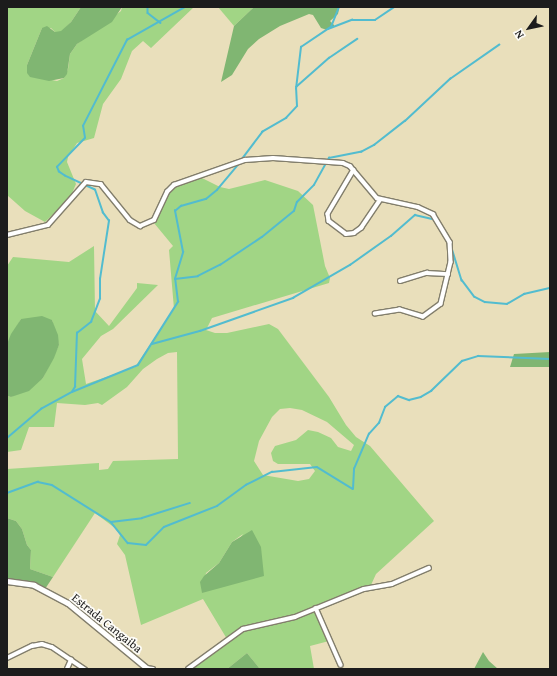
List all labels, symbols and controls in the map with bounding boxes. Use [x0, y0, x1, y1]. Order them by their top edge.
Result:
north arrow [509, 8, 549, 48]
text: N [510, 27, 528, 42]
street label: Estrada Cangaiba [69, 590, 145, 656]

